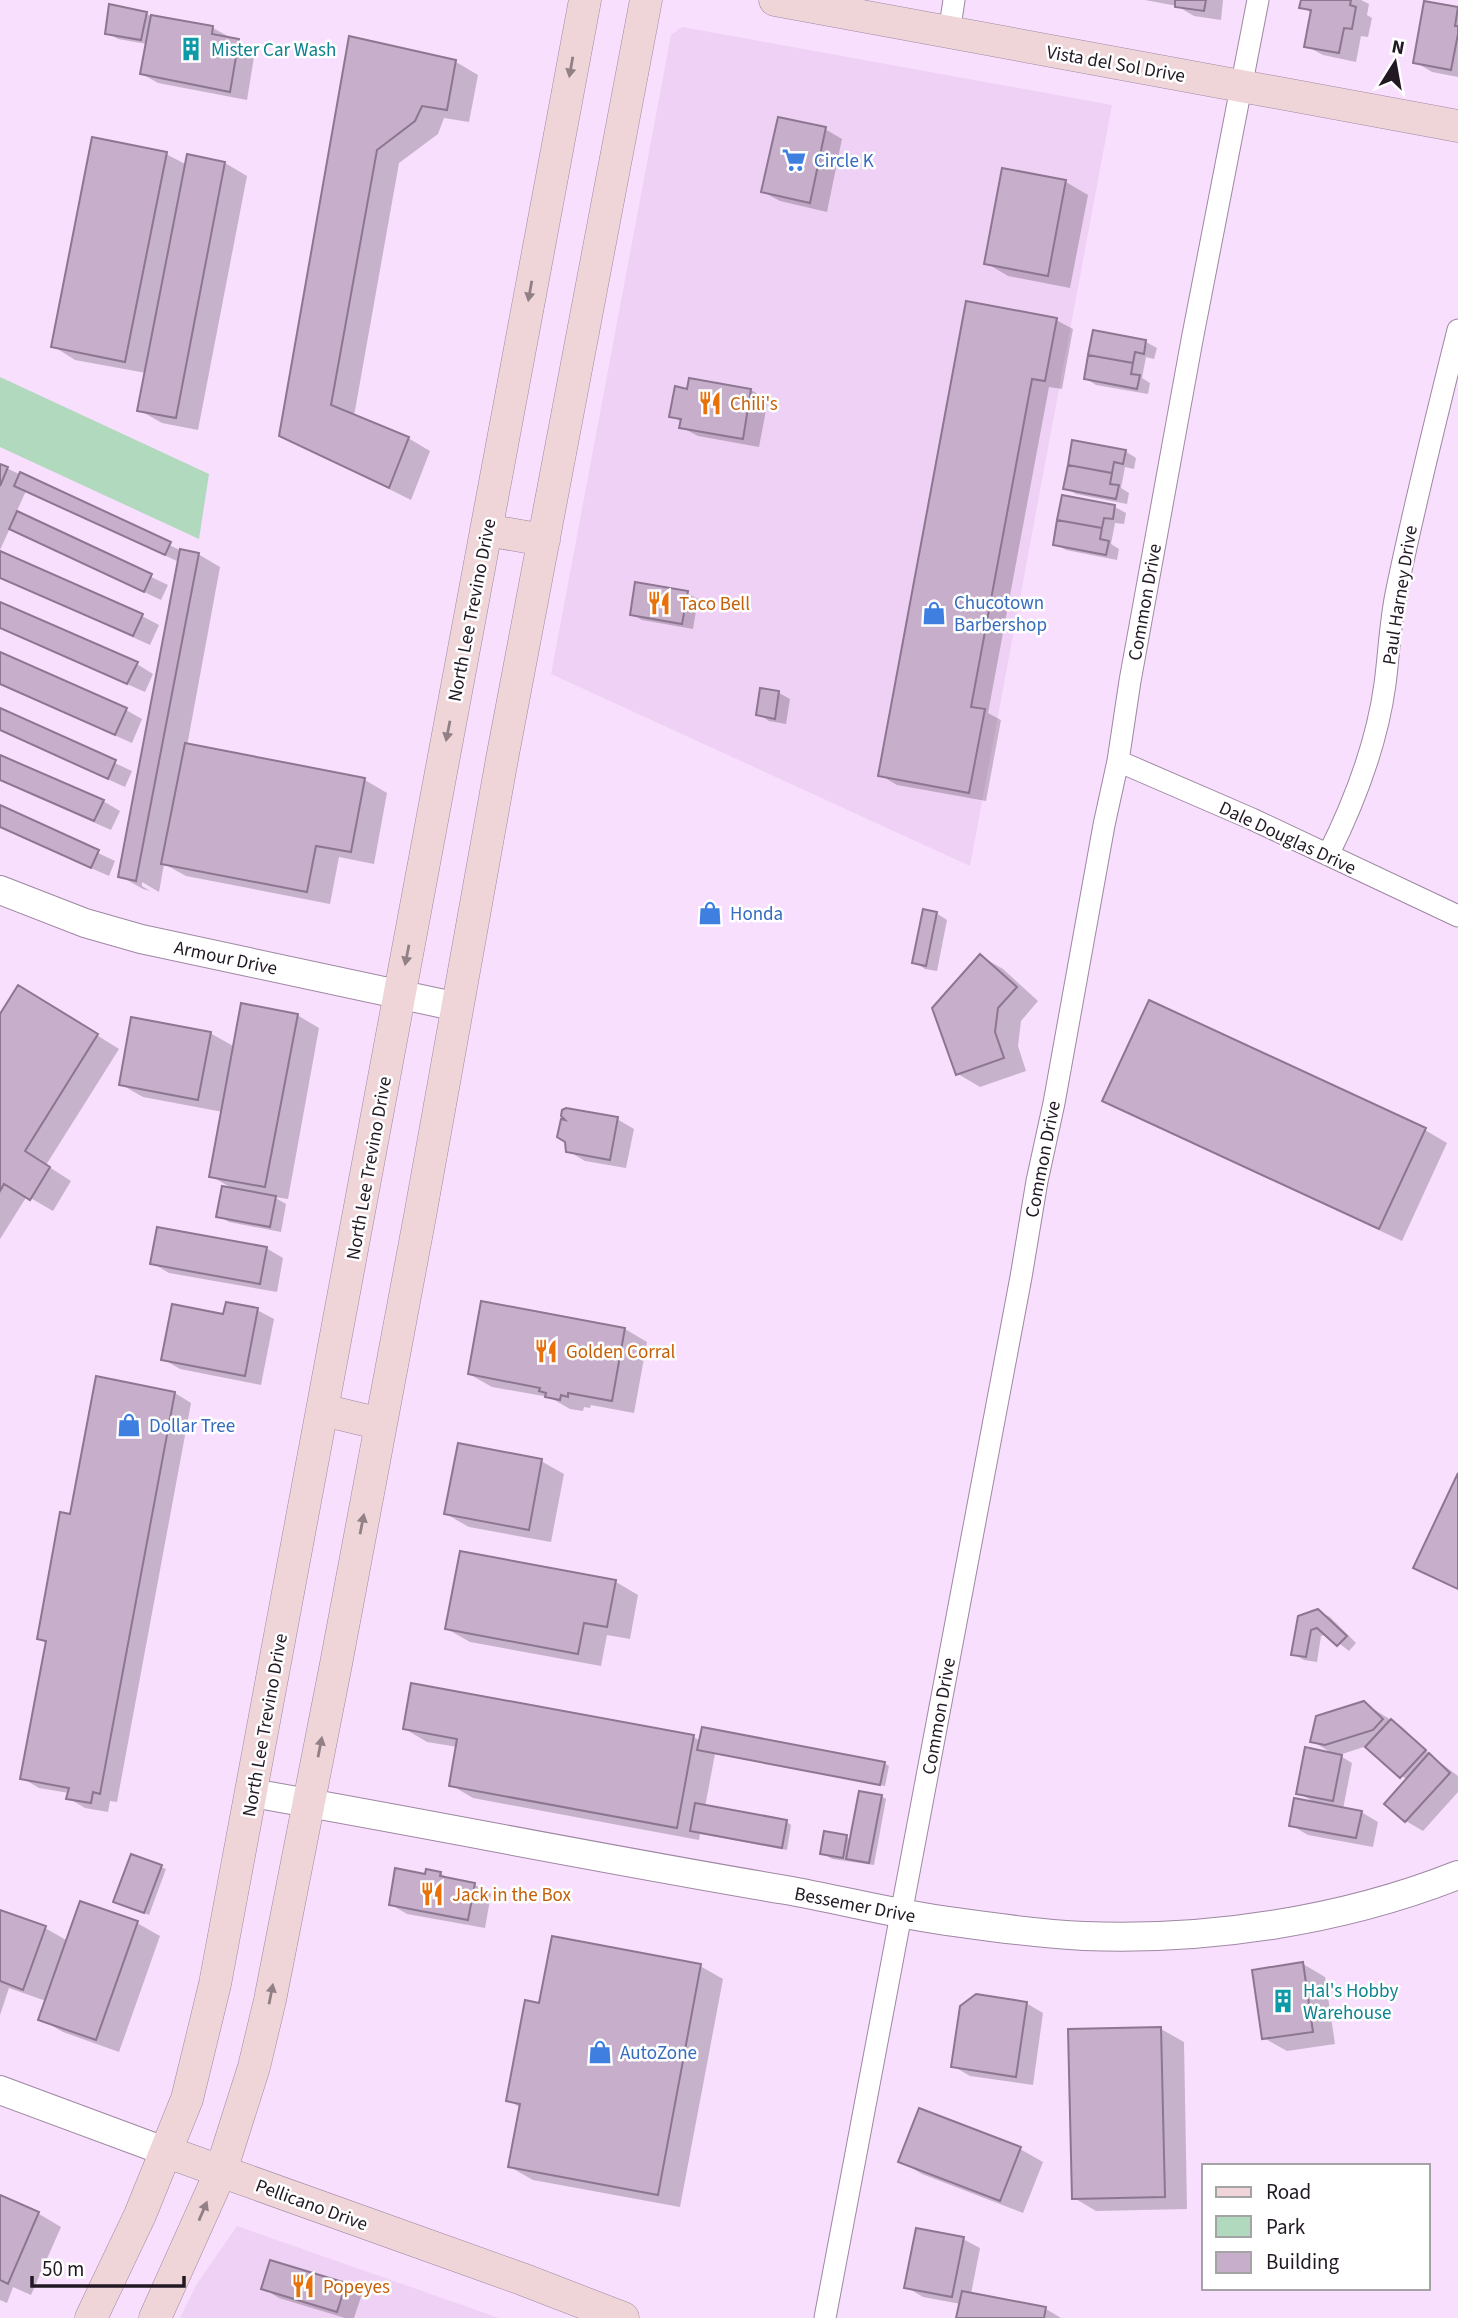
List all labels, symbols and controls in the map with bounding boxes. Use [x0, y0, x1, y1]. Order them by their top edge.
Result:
north arrow [1360, 28, 1430, 98]
text: N [1389, 33, 1407, 62]
building icon: Mister Car Wash [177, 35, 205, 63]
place label: Mister Car Wash [211, 37, 336, 64]
street label: Vista del Sol Drive [1044, 39, 1187, 90]
one-way arrow [565, 56, 576, 78]
supermarket icon: Circle K [780, 146, 808, 174]
place label: Circle K [814, 148, 874, 175]
one-way arrow [524, 280, 535, 302]
restaurant icon: Chili's [696, 389, 724, 417]
place label: Chili's [730, 391, 778, 418]
street label: North Lee Trevino Drive [441, 516, 503, 704]
street label: Paul Harney Drive [1376, 524, 1425, 667]
street label: Common Drive [1122, 542, 1169, 663]
restaurant icon: Taco Bell [645, 589, 673, 617]
place label: Chucotown Barbershop [954, 590, 1047, 639]
place label: Taco Bell [679, 591, 750, 618]
shop icon: Chucotown Barbershop [920, 599, 948, 627]
one-way arrow [443, 720, 454, 742]
street label: Dale Douglas Drive [1214, 795, 1360, 882]
shop icon: Honda [696, 899, 724, 927]
place label: Honda [730, 901, 783, 928]
street label: Armour Drive [172, 934, 280, 983]
one-way arrow [401, 944, 412, 966]
street label: North Lee Trevino Drive [340, 1074, 399, 1262]
street label: Common Drive [1019, 1099, 1068, 1220]
restaurant icon: Golden Corral [532, 1337, 560, 1365]
place label: Golden Corral [566, 1339, 675, 1366]
shop icon: Dollar Tree [115, 1411, 143, 1439]
place label: Dollar Tree [149, 1413, 235, 1440]
one-way arrow [357, 1513, 368, 1535]
street label: North Lee Trevino Drive [236, 1631, 295, 1819]
street label: Common Drive [916, 1656, 963, 1777]
one-way arrow [314, 1736, 325, 1758]
restaurant icon: Jack in the Box [418, 1880, 446, 1908]
street label: Bessemer Drive [792, 1881, 918, 1930]
place label: Jack in the Box [452, 1882, 572, 1909]
place label: Hal's Hobby Warehouse [1303, 1978, 1399, 2027]
one-way arrow [266, 1983, 277, 2005]
building icon: Hal's Hobby Warehouse [1269, 1987, 1297, 2015]
shop icon: AutoZone [586, 2038, 614, 2066]
place label: AutoZone [620, 2040, 697, 2067]
legend [1202, 2164, 1430, 2290]
street label: Pellicano Drive [252, 2173, 371, 2238]
text: Road [1266, 2177, 1311, 2207]
one-way arrow [197, 2201, 209, 2221]
text: Park [1266, 2212, 1306, 2242]
scale bar [32, 2244, 184, 2288]
text: Building [1266, 2247, 1340, 2277]
text: 50 m [42, 2254, 84, 2284]
restaurant icon: Popeyes [289, 2272, 317, 2300]
place label: Popeyes [323, 2274, 390, 2301]

